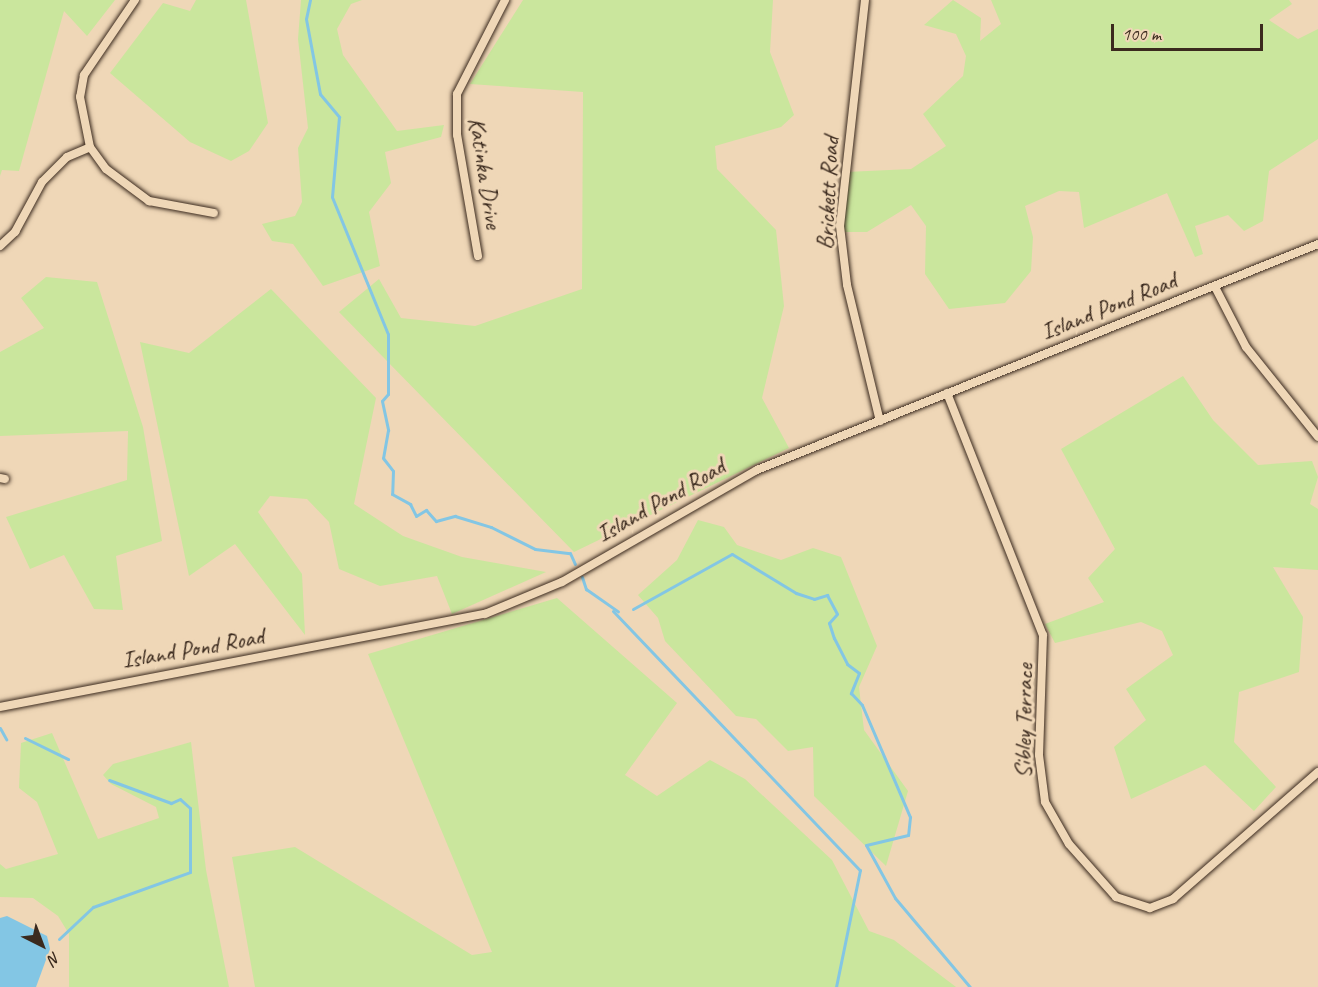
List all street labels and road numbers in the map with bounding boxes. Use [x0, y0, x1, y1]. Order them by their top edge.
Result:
street label: Katinka Drive [462, 115, 508, 231]
street label: Brickett Road [811, 136, 845, 250]
street label: Island Pond Road [1037, 267, 1181, 347]
street label: Island Pond Road [592, 453, 730, 549]
street label: Island Pond Road [120, 622, 266, 676]
street label: Sibley Terrace [1009, 664, 1039, 778]

